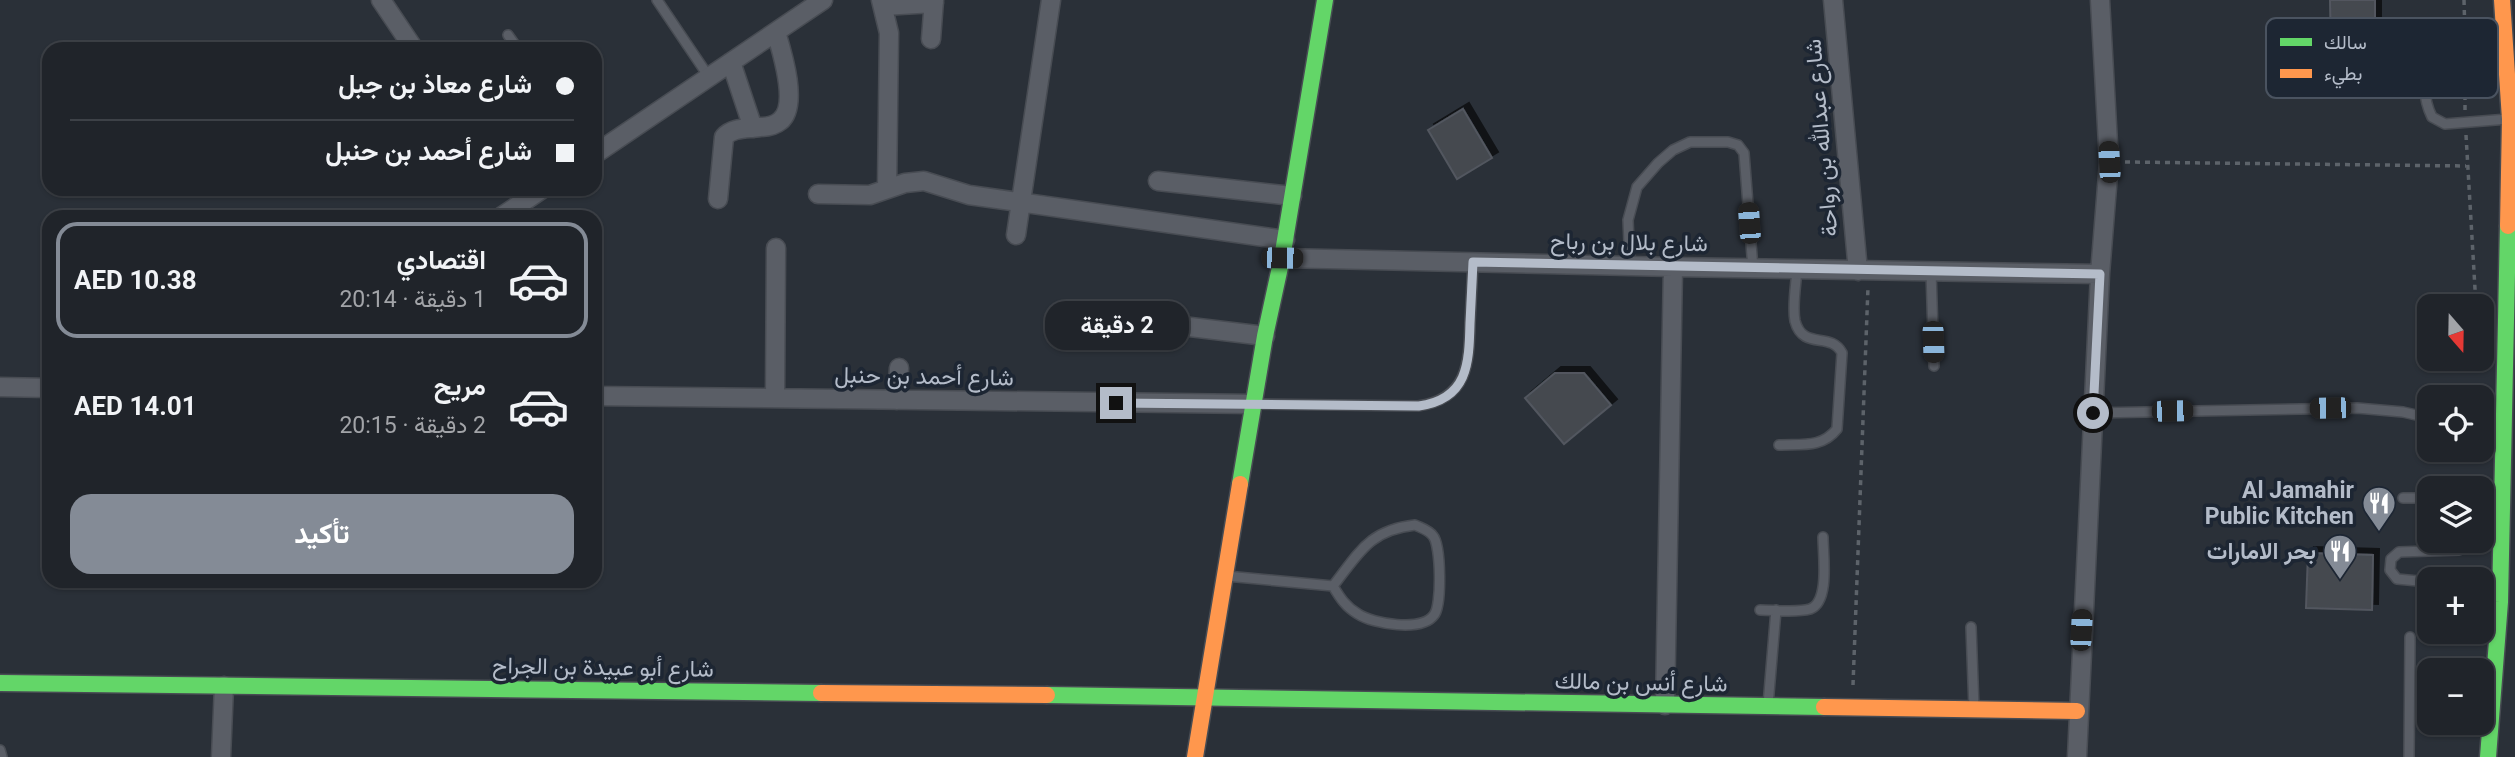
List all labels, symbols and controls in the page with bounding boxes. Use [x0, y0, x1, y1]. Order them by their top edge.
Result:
legend [2266, 18, 2498, 98]
text: سالك [2324, 31, 2367, 54]
street label: شارع عبدالله بن رواحة [1799, 38, 1846, 238]
text: بطيء [2324, 62, 2362, 89]
text: شارع معاذ بن جبل [338, 69, 532, 99]
text: شارع أحمد بن حنبل [325, 136, 532, 166]
car [2098, 140, 2121, 184]
car [1738, 201, 1761, 245]
street label: شارع بلال بن رباح [1550, 228, 1708, 259]
text: اقتصادي [397, 245, 486, 275]
car [1261, 247, 1304, 269]
icon: car [507, 249, 570, 312]
text: AED 10.38 [74, 265, 197, 295]
text: 1 دقيقة · 20:14 [339, 286, 486, 313]
north arrow [2417, 294, 2494, 371]
map controls [2417, 294, 2494, 735]
callout: 2 دقيقة [1044, 302, 1188, 350]
text: 2 دقيقة [1080, 312, 1154, 339]
car [1922, 321, 1945, 363]
street label: شارع أحمد بن حنبل [834, 361, 1014, 394]
text: مريح [434, 371, 486, 401]
icon: car [507, 375, 570, 438]
button: locate [2417, 385, 2494, 462]
route end [1100, 387, 1132, 419]
text: AED 14.01 [74, 391, 197, 421]
route start [2077, 397, 2109, 429]
car [2309, 397, 2352, 419]
car [2151, 400, 2194, 422]
text: 2 دقيقة · 20:15 [339, 412, 486, 439]
button: layers [2417, 476, 2494, 553]
place label: Al Jamahir Public Kitchen [2205, 477, 2355, 530]
restaurant icon: Al Jamahir Public Kitchen [2360, 484, 2398, 533]
button: تأكيد [70, 494, 574, 574]
restaurant icon: بحر الامارات [2321, 532, 2359, 581]
place label: بحر الامارات [2207, 538, 2316, 566]
button: + [2417, 567, 2494, 644]
car [2070, 608, 2093, 652]
street label: شارع أبو عبيدة بن الجراح [492, 652, 714, 685]
button: − [2417, 658, 2494, 735]
street label: شارع أنس بن مالك [1554, 667, 1728, 700]

